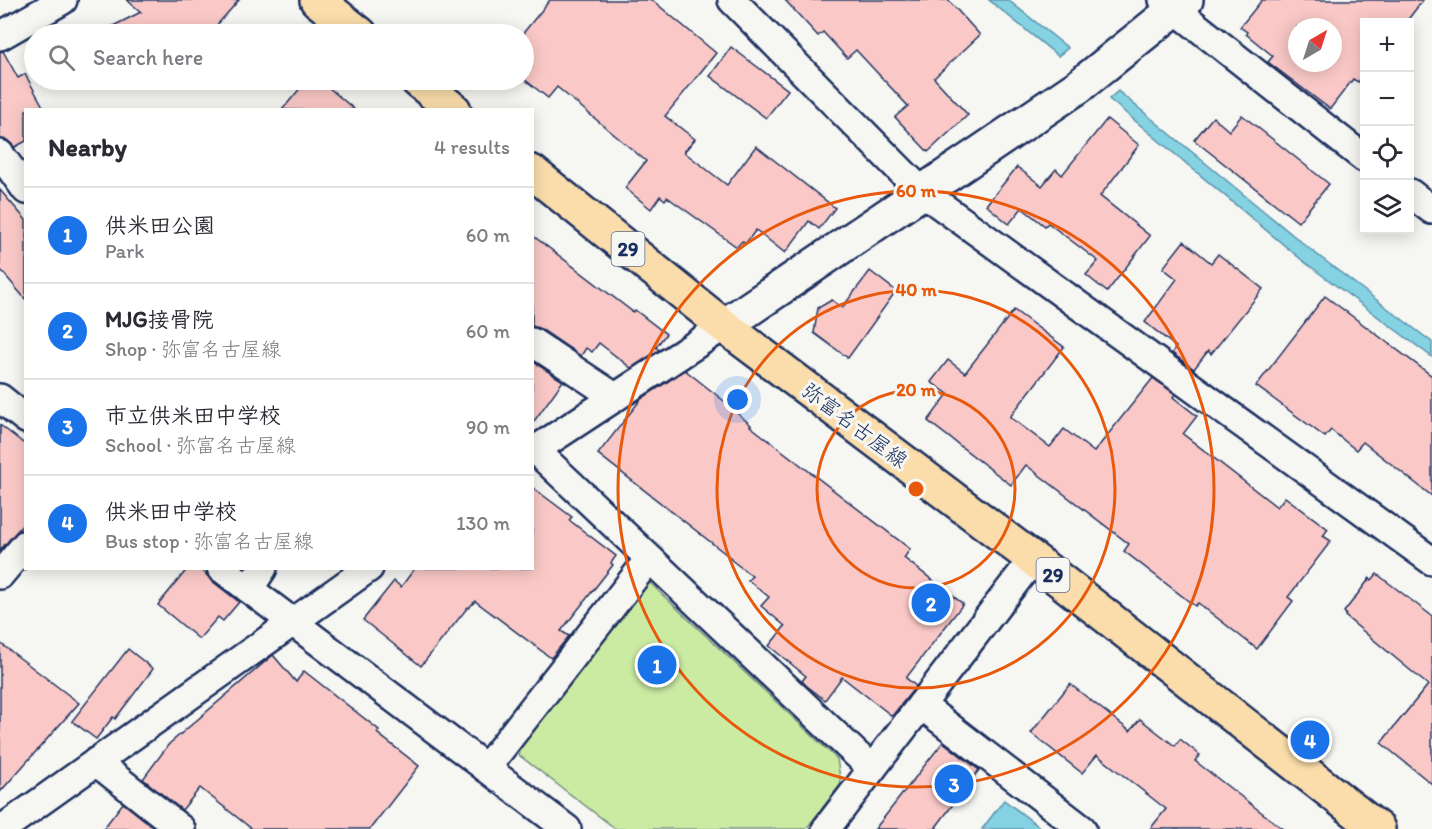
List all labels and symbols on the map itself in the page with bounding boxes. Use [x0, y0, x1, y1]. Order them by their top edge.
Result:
north arrow [1288, 18, 1342, 72]
text: 60 m [896, 180, 937, 202]
road number: 29 [612, 232, 644, 266]
text: 40 m [895, 279, 937, 301]
street label: 弥富名古屋線 [797, 377, 913, 473]
text: 20 m [896, 379, 937, 401]
your location [723, 385, 752, 414]
centre of rings [906, 479, 926, 499]
road number: 29 [1036, 558, 1070, 592]
pin: 2 [912, 580, 950, 626]
pin: 1 [638, 642, 676, 688]
pin: 4 [1290, 718, 1330, 762]
pin: 3 [934, 762, 974, 806]

